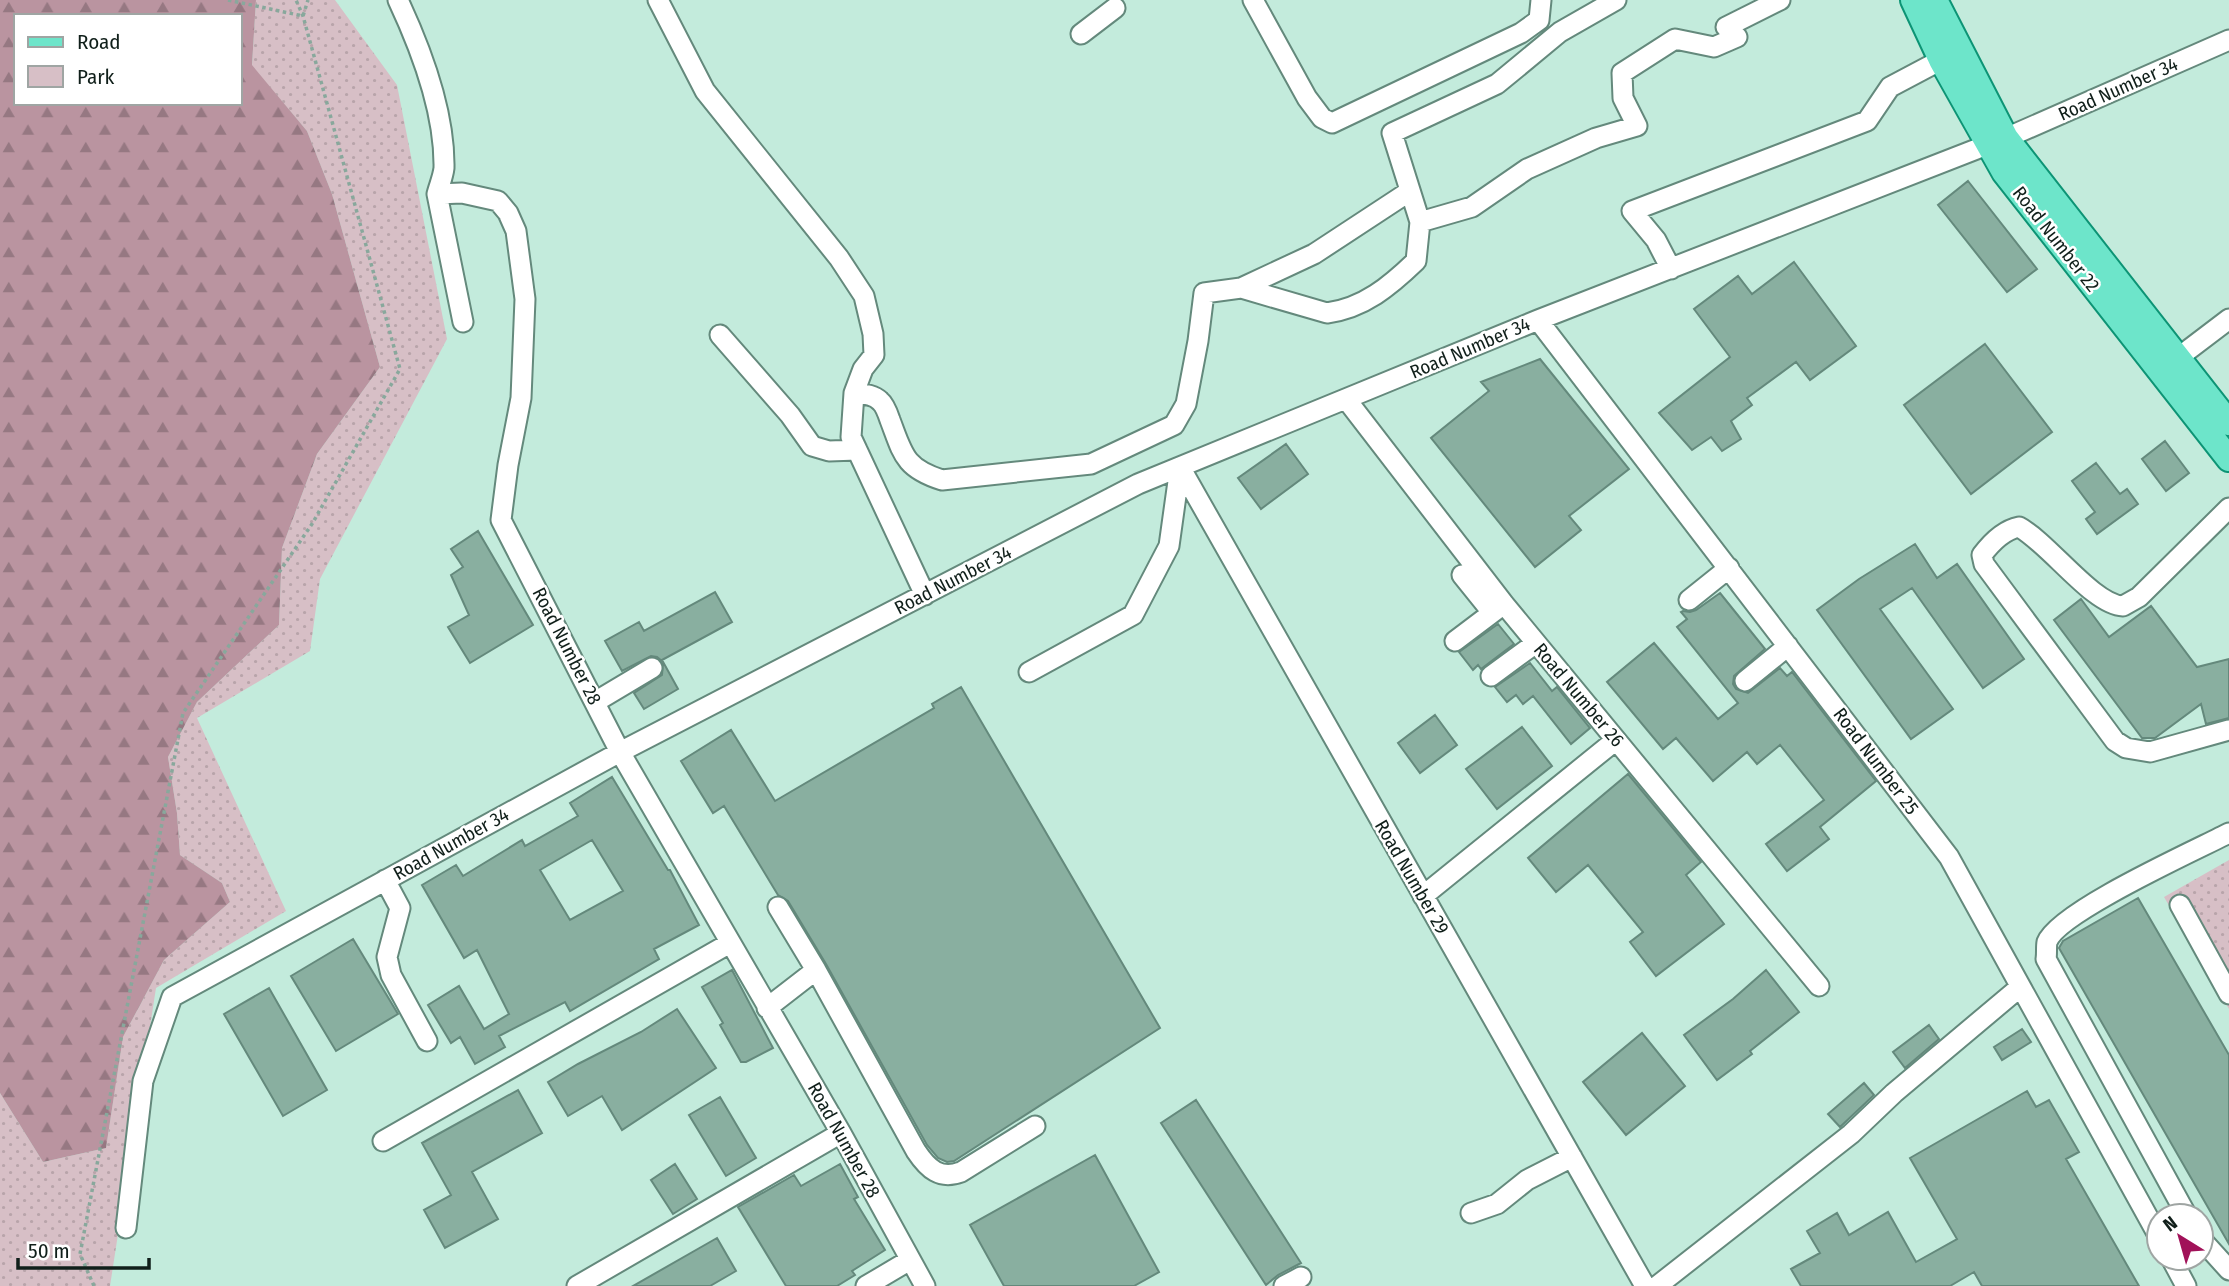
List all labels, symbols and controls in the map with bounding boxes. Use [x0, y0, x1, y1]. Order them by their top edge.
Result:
legend [14, 14, 242, 105]
text: Road [77, 29, 121, 55]
street label: Road Number 34 [2055, 52, 2181, 126]
text: Park [77, 64, 115, 90]
street label: Road Number 22 [2008, 182, 2104, 296]
street label: Road Number 34 [1407, 312, 1533, 384]
street label: Road Number 34 [891, 541, 1015, 619]
street label: Road Number 28 [528, 584, 606, 708]
street label: Road Number 26 [1529, 638, 1629, 752]
street label: Road Number 25 [1828, 703, 1924, 819]
street label: Road Number 34 [389, 803, 513, 885]
street label: Road Number 29 [1370, 816, 1454, 938]
street label: Road Number 28 [803, 1078, 885, 1202]
north arrow [2145, 1202, 2215, 1272]
text: N [2159, 1211, 2182, 1236]
scale bar [18, 1226, 149, 1270]
text: 50 m [28, 1238, 70, 1264]

